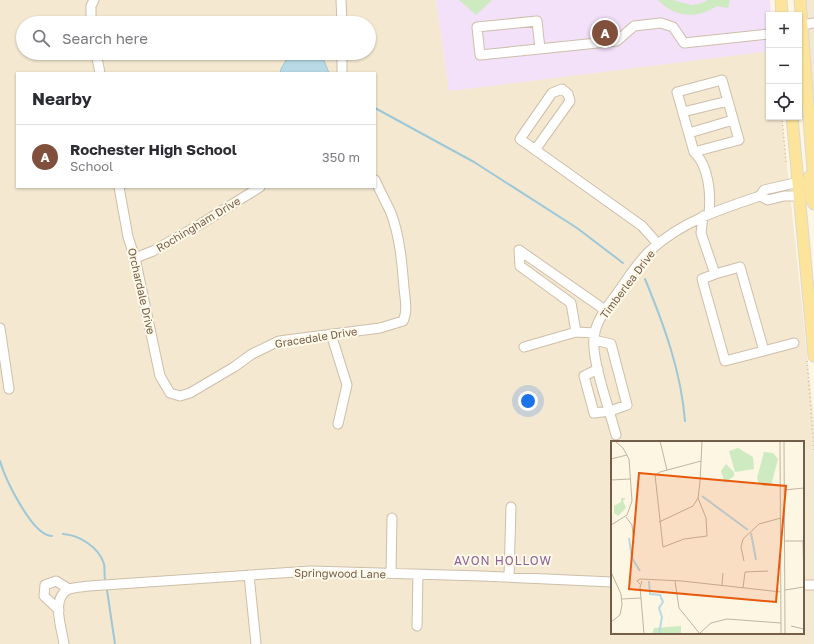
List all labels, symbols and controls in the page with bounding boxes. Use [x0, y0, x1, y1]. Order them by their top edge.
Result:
map controls [766, 12, 802, 120]
button: + [766, 12, 802, 48]
search box [16, 16, 376, 60]
pin: A [592, 18, 618, 48]
icon: search [30, 27, 52, 49]
text: Search here [62, 29, 148, 47]
button: − [766, 48, 802, 84]
button: locate [766, 84, 802, 120]
text: Nearby [32, 88, 92, 109]
text: Rochester High School [70, 140, 237, 158]
text: A [40, 149, 50, 165]
text: 350 m [322, 149, 360, 165]
text: School [70, 158, 113, 174]
street label: Rochingham Drive [154, 194, 242, 254]
street label: Orchardale Drive [126, 247, 158, 335]
street label: Timberlea Drive [597, 247, 657, 321]
street label: Gracedale Drive [274, 324, 358, 350]
your location [518, 391, 538, 411]
inset map [611, 441, 804, 634]
district label: AVON HOLLOW [454, 553, 552, 568]
street label: Springwood Lane [294, 566, 386, 580]

